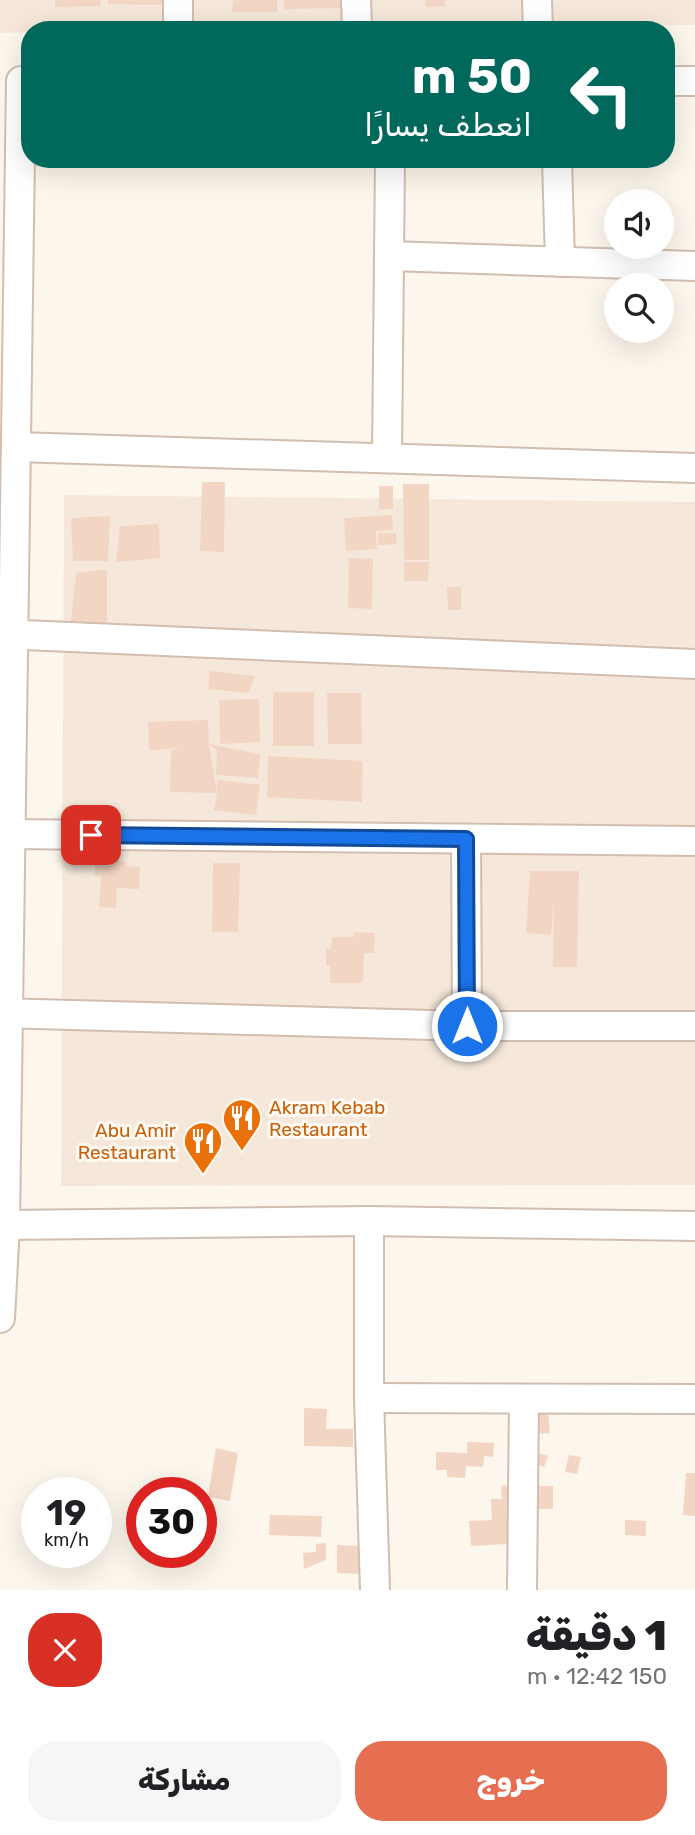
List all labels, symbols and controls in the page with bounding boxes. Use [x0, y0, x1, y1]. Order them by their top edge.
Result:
text: 50 m [412, 47, 532, 105]
icon: left [556, 49, 647, 140]
text: انعطف يسارًا [364, 106, 532, 144]
map controls [604, 189, 674, 343]
button: sound [604, 189, 674, 259]
button: search [604, 273, 674, 343]
pin [61, 805, 121, 865]
icon: arrive [72, 816, 110, 854]
position arrow [430, 989, 504, 1063]
place label: Akram Kebab Restaurant [269, 1096, 385, 1141]
restaurant icon: Akram Kebab Restaurant [221, 1097, 263, 1152]
place label: Abu Amir Restaurant [78, 1119, 177, 1164]
restaurant icon: Abu Amir Restaurant [182, 1120, 224, 1175]
speed limit sign: 30 [126, 1477, 217, 1568]
text: 19 [47, 1492, 86, 1534]
text: km/h [44, 1529, 89, 1551]
text: 1 دقيقة [526, 1611, 667, 1661]
button: close [28, 1613, 102, 1687]
text: 150 m · 12:42 [527, 1662, 667, 1690]
button: مشاركة [28, 1741, 341, 1821]
button: خروج [355, 1741, 667, 1821]

